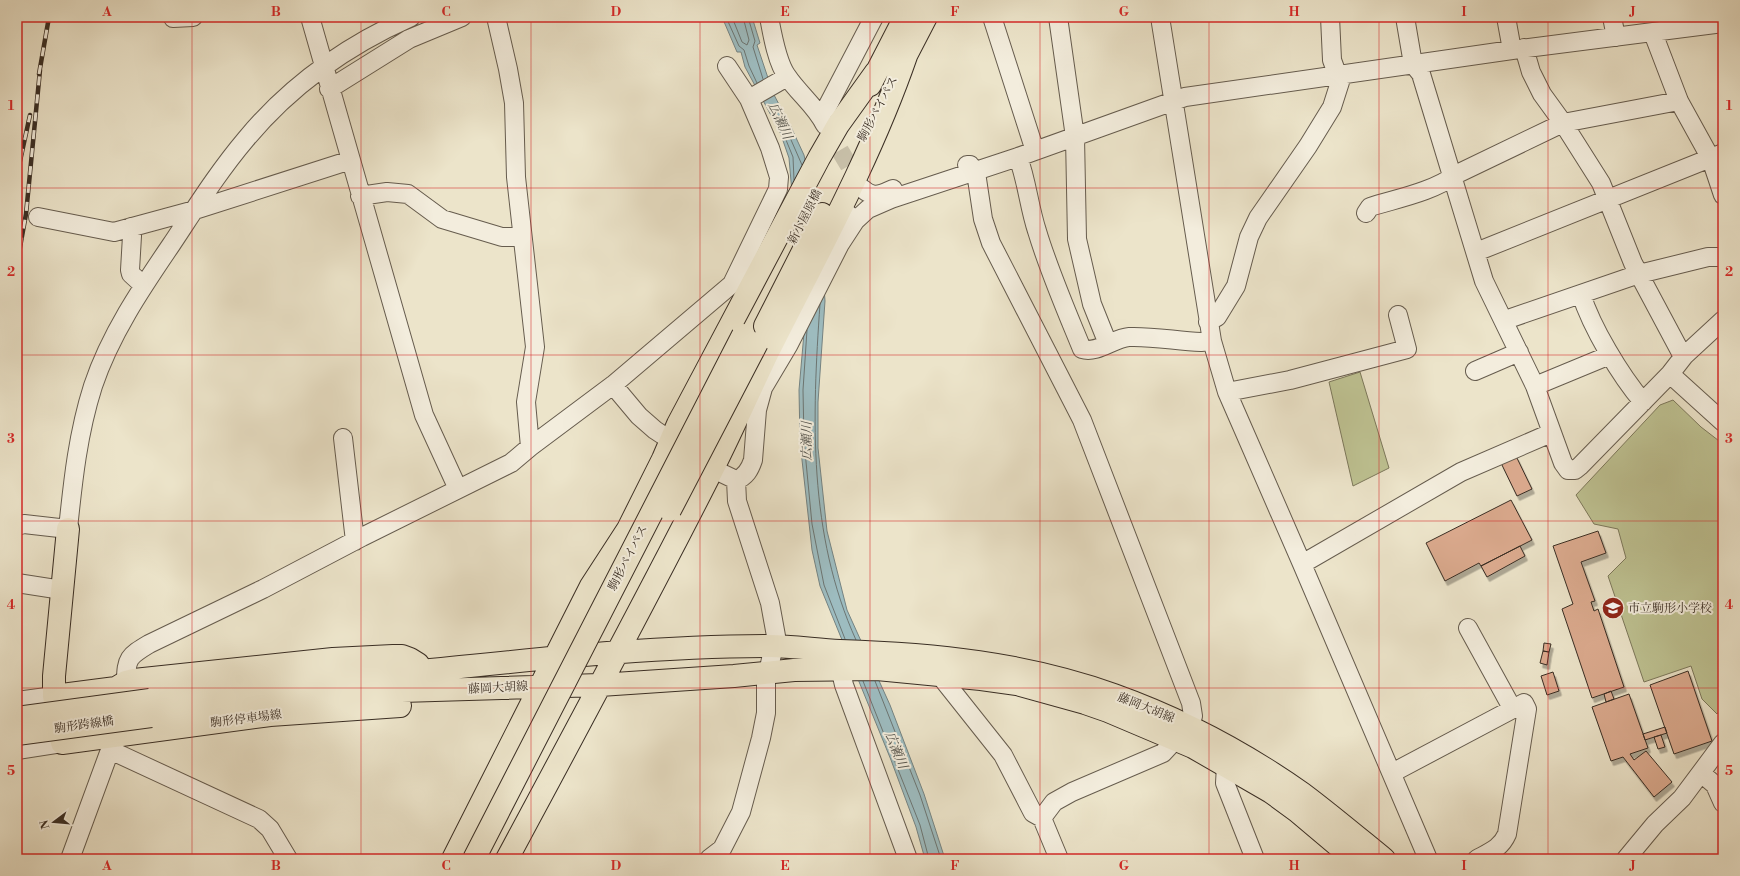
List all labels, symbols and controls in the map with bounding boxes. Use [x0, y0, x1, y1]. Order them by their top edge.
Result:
text: A [101, 4, 112, 20]
text: B [271, 4, 281, 20]
text: C [441, 4, 451, 20]
text: D [611, 4, 621, 20]
text: E [780, 4, 790, 20]
text: F [950, 4, 960, 20]
text: G [1119, 4, 1130, 20]
text: H [1289, 4, 1300, 20]
text: I [1461, 4, 1467, 20]
text: J [1628, 4, 1636, 20]
street label: 駒形バイパス [855, 74, 901, 144]
text: 1 [8, 98, 15, 114]
text: 1 [1726, 98, 1733, 114]
water label: 広瀬川 [765, 100, 796, 144]
street label: 新小屋原橋 [785, 187, 825, 247]
text: 2 [7, 264, 15, 280]
text: 2 [1725, 264, 1733, 280]
water label: 広瀬川 [799, 420, 815, 461]
text: 3 [7, 431, 15, 447]
text: 3 [1725, 431, 1733, 447]
street label: 駒形バイパス [605, 523, 651, 593]
school or university icon: 市立駒形小学校 [1600, 595, 1626, 621]
text: 4 [7, 597, 16, 613]
text: 4 [1725, 597, 1734, 613]
place label: 市立駒形小学校 [1628, 601, 1712, 616]
street label: 藤岡大胡線 [468, 679, 528, 697]
street label: 藤岡大胡線 [1115, 690, 1177, 726]
street label: 駒形停車場線 [209, 707, 283, 731]
street label: 駒形跨線橋 [53, 713, 115, 737]
water label: 広瀬川 [881, 729, 911, 773]
text: 5 [7, 763, 15, 779]
text: 5 [1725, 763, 1733, 779]
north arrow [34, 802, 74, 842]
text: N [37, 818, 53, 831]
text: A [101, 858, 112, 874]
text: B [271, 858, 281, 874]
text: C [441, 858, 451, 874]
text: D [611, 858, 621, 874]
text: E [780, 858, 790, 874]
text: F [950, 858, 960, 874]
text: G [1119, 858, 1130, 874]
text: H [1289, 858, 1300, 874]
text: I [1461, 858, 1467, 874]
text: J [1628, 858, 1636, 874]

